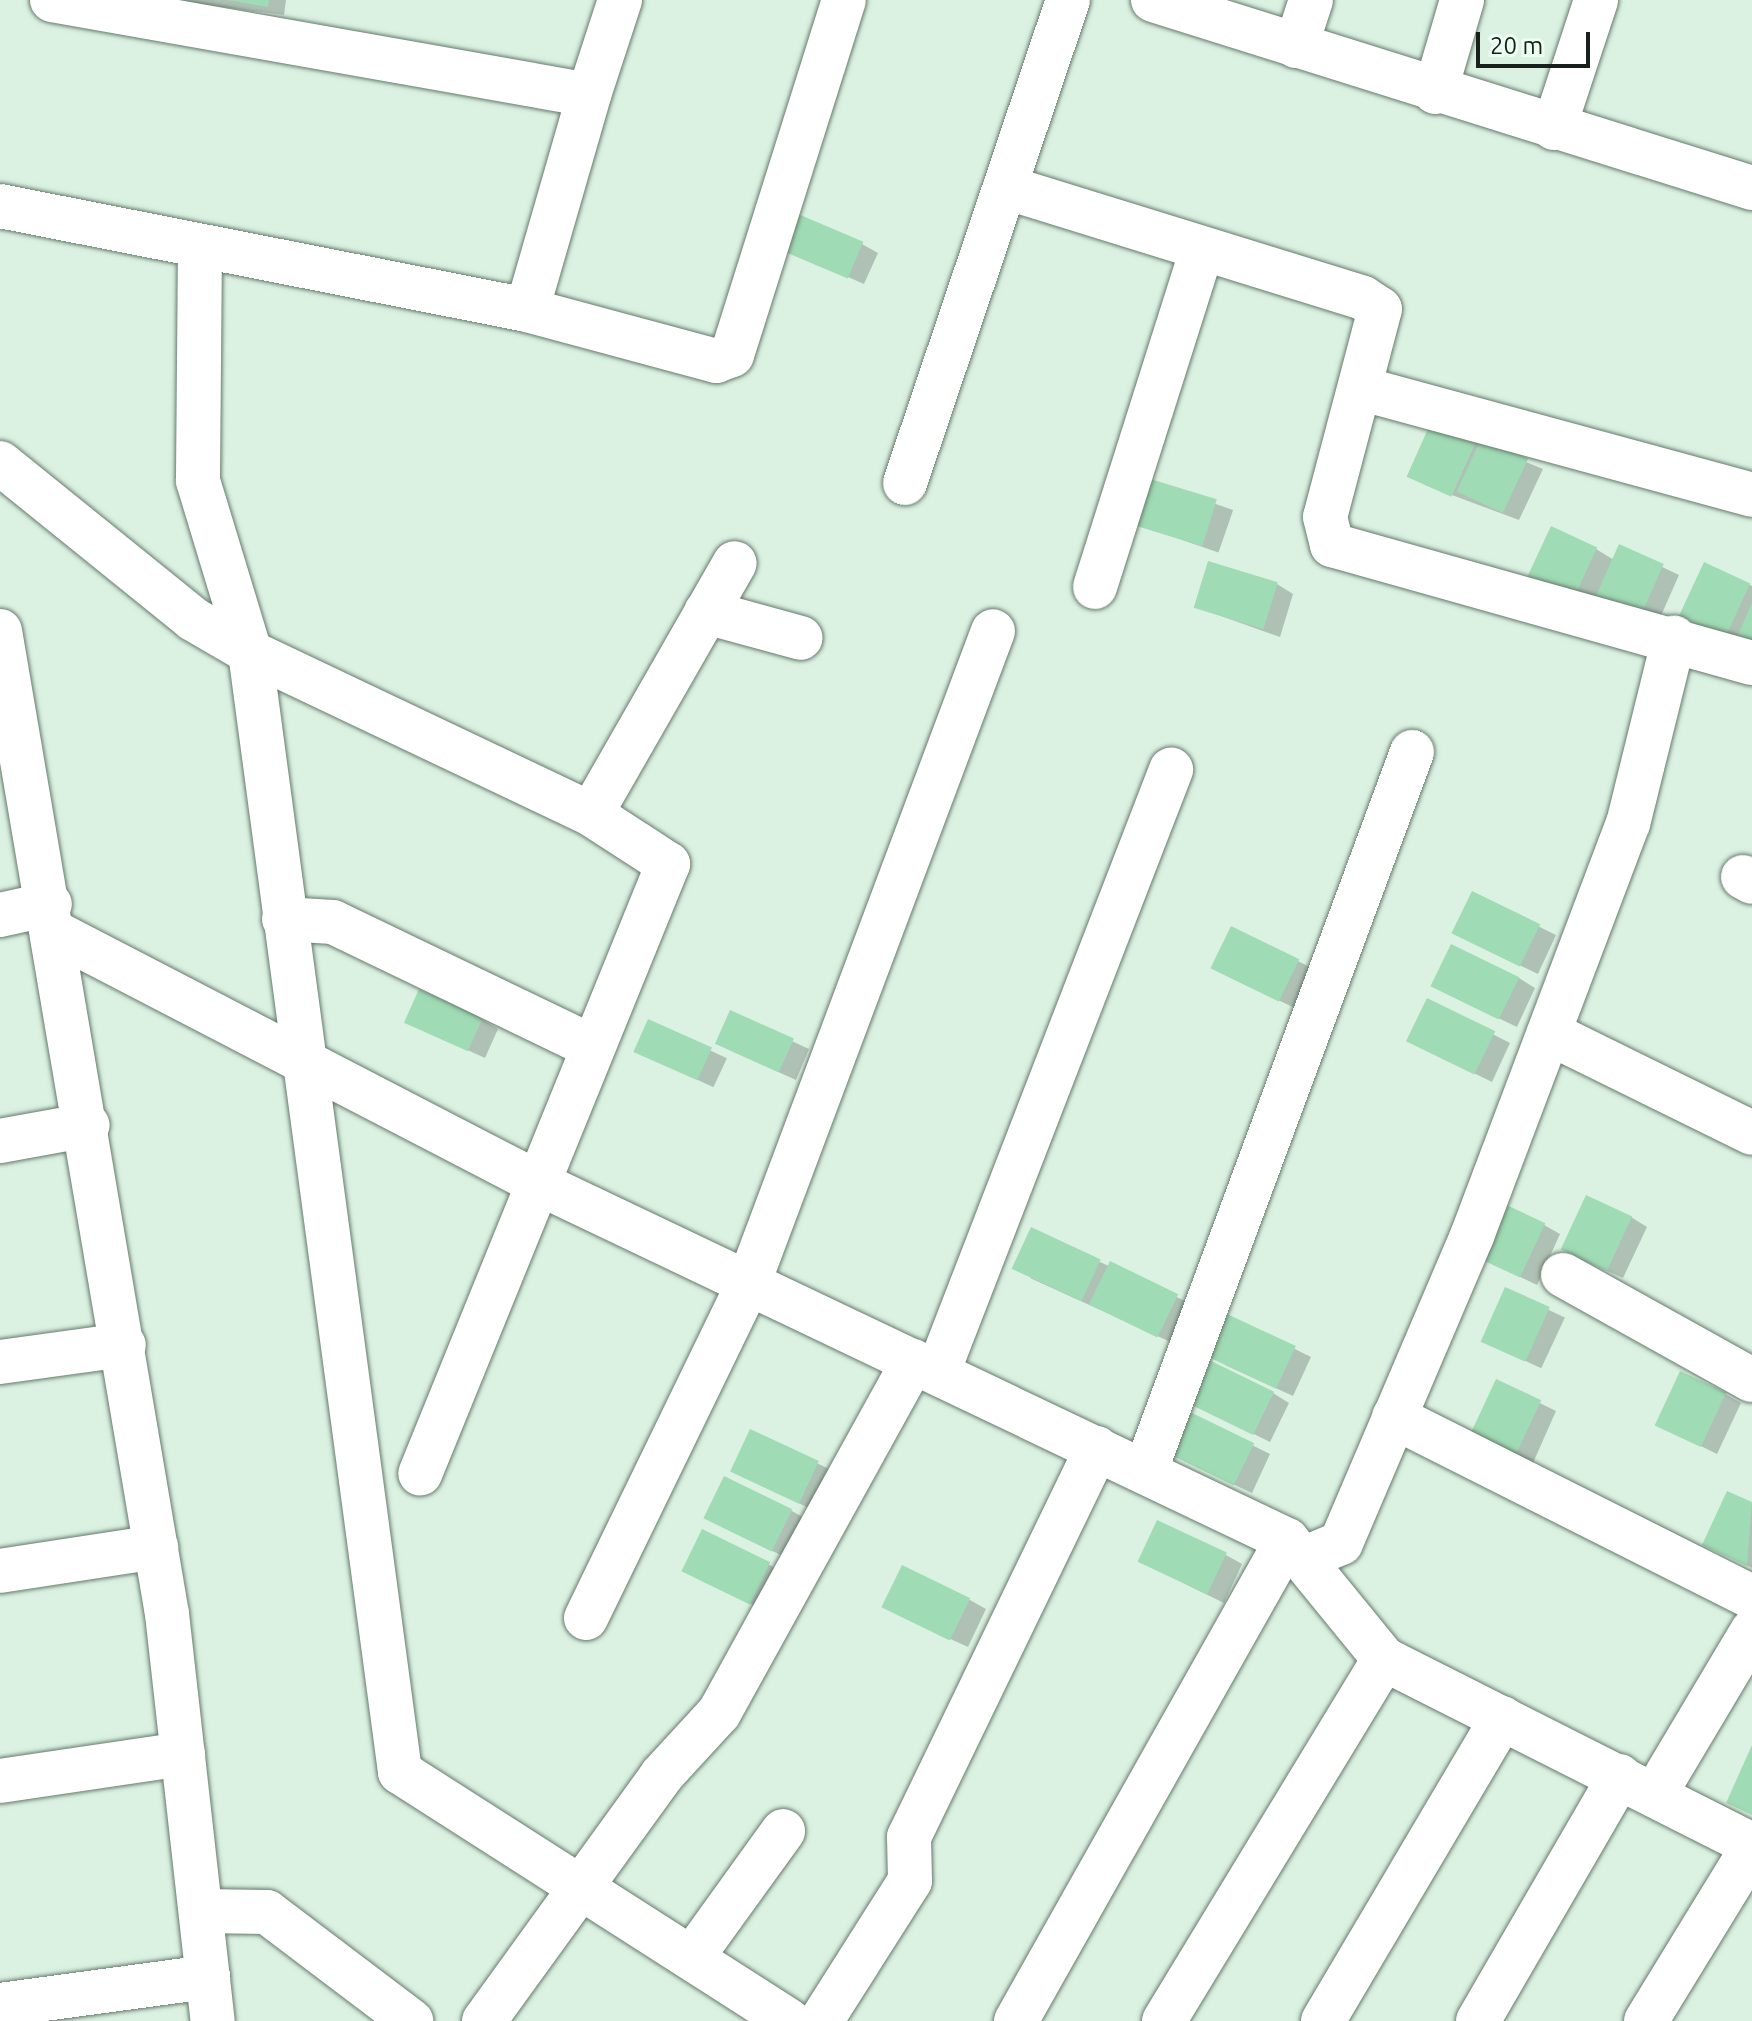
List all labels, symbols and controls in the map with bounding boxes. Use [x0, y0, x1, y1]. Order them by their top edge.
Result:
scale bar [1480, 16, 1594, 66]
text: 20 m [1490, 32, 1543, 59]

